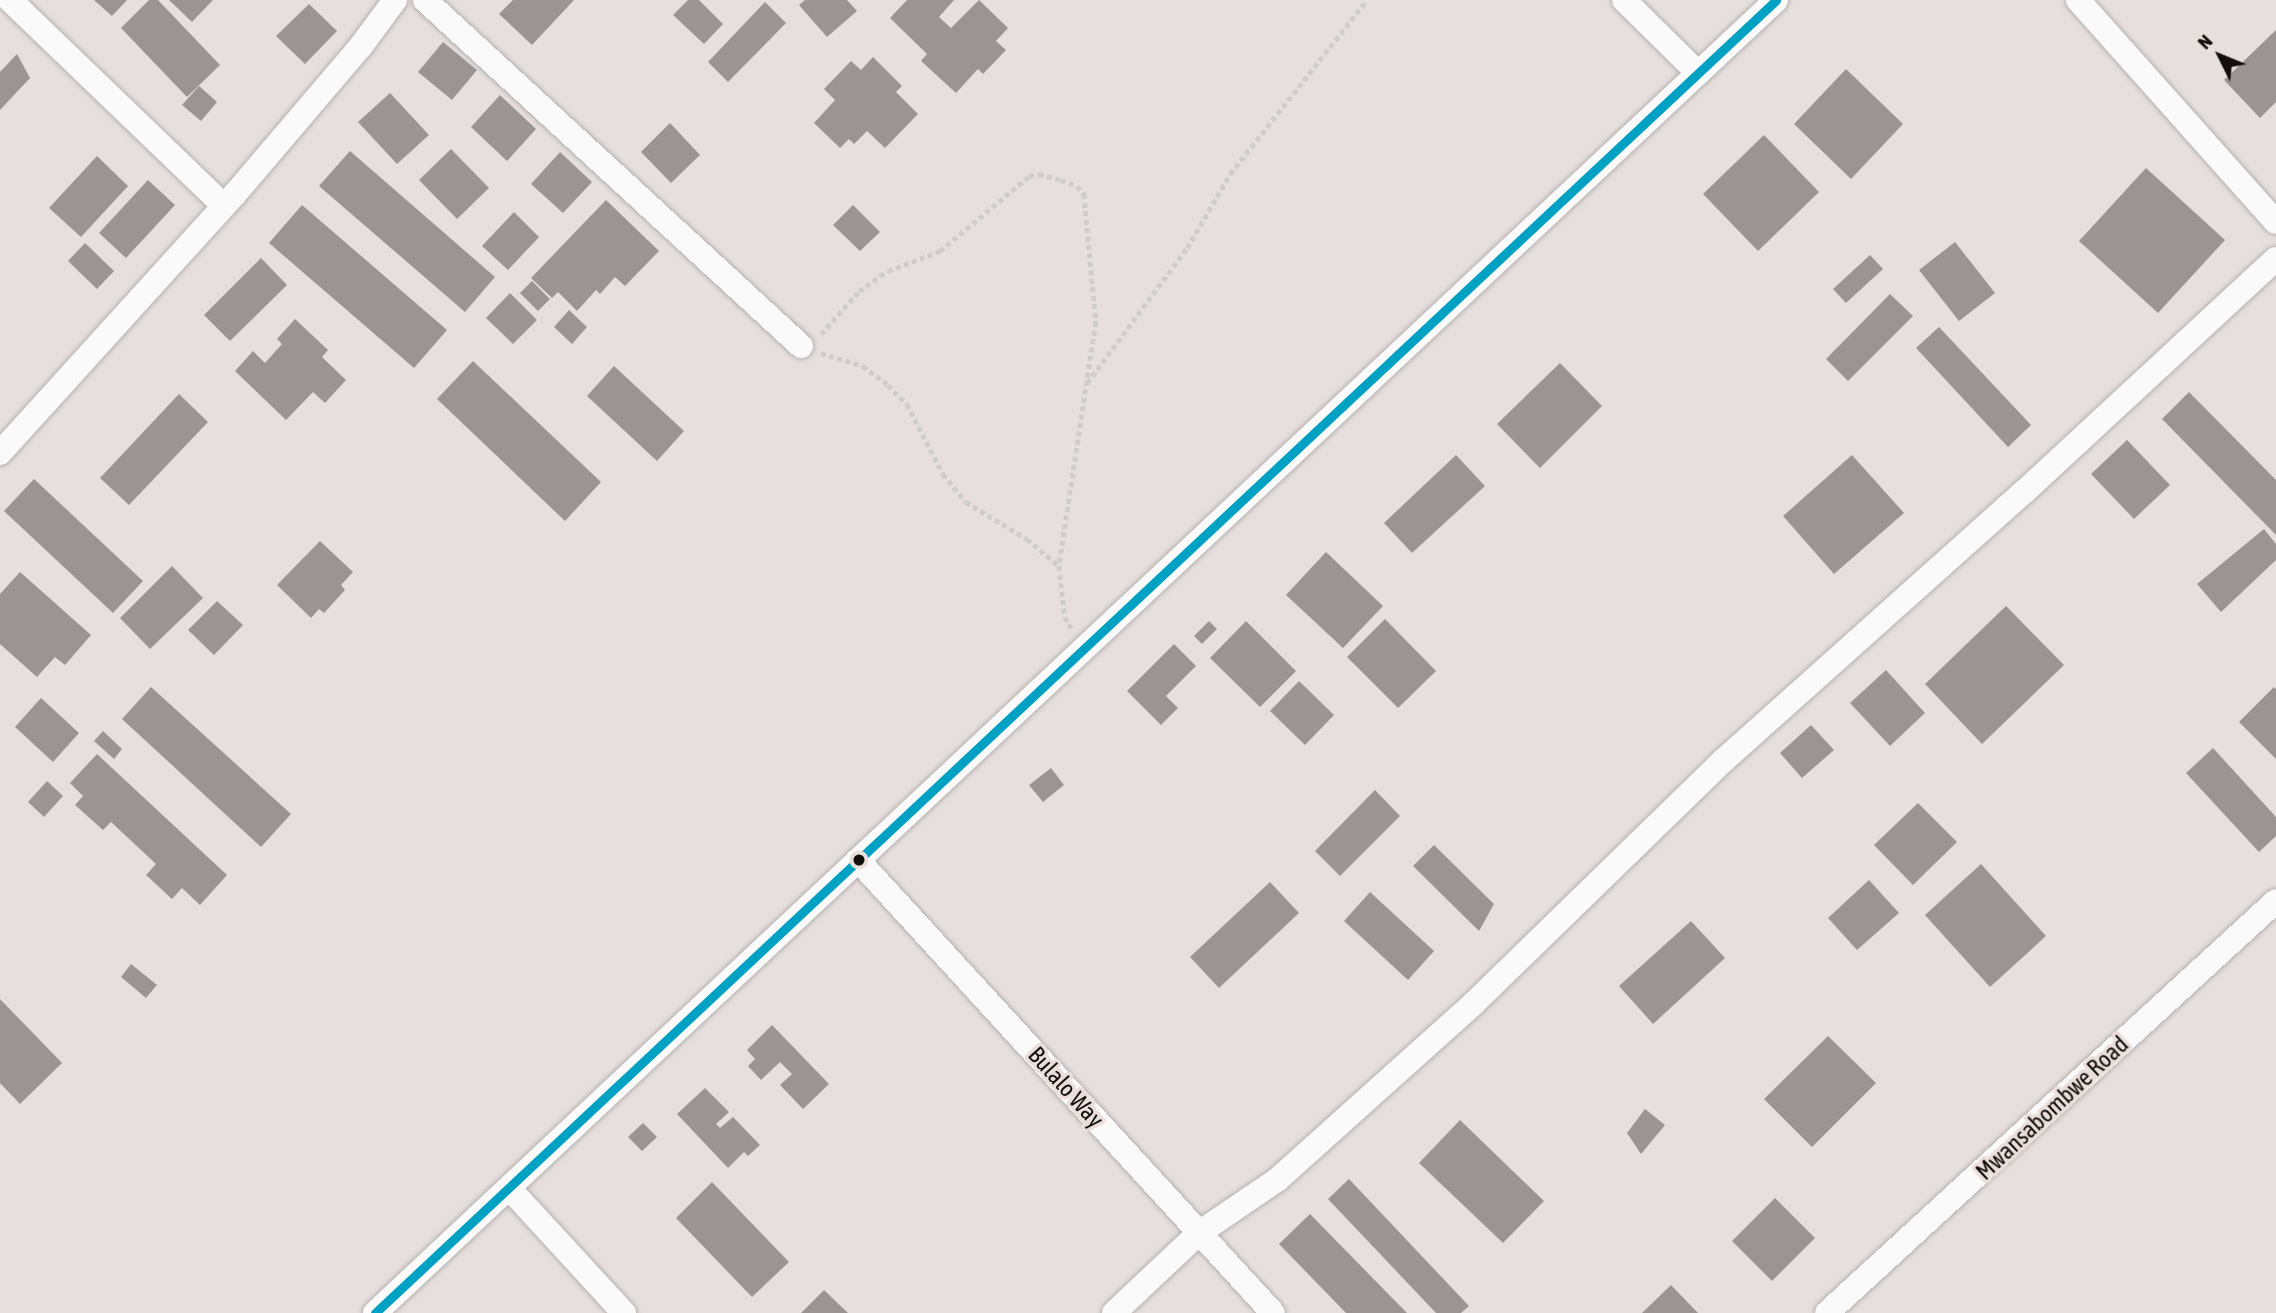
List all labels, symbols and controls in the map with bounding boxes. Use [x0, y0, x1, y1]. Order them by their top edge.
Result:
north arrow [2185, 21, 2255, 91]
text: N [2193, 30, 2217, 53]
unlabelled marker [852, 853, 866, 867]
street label: Mwansabombwe Road [1970, 1030, 2134, 1186]
street label: Bulalo Way [1022, 1041, 1110, 1133]

